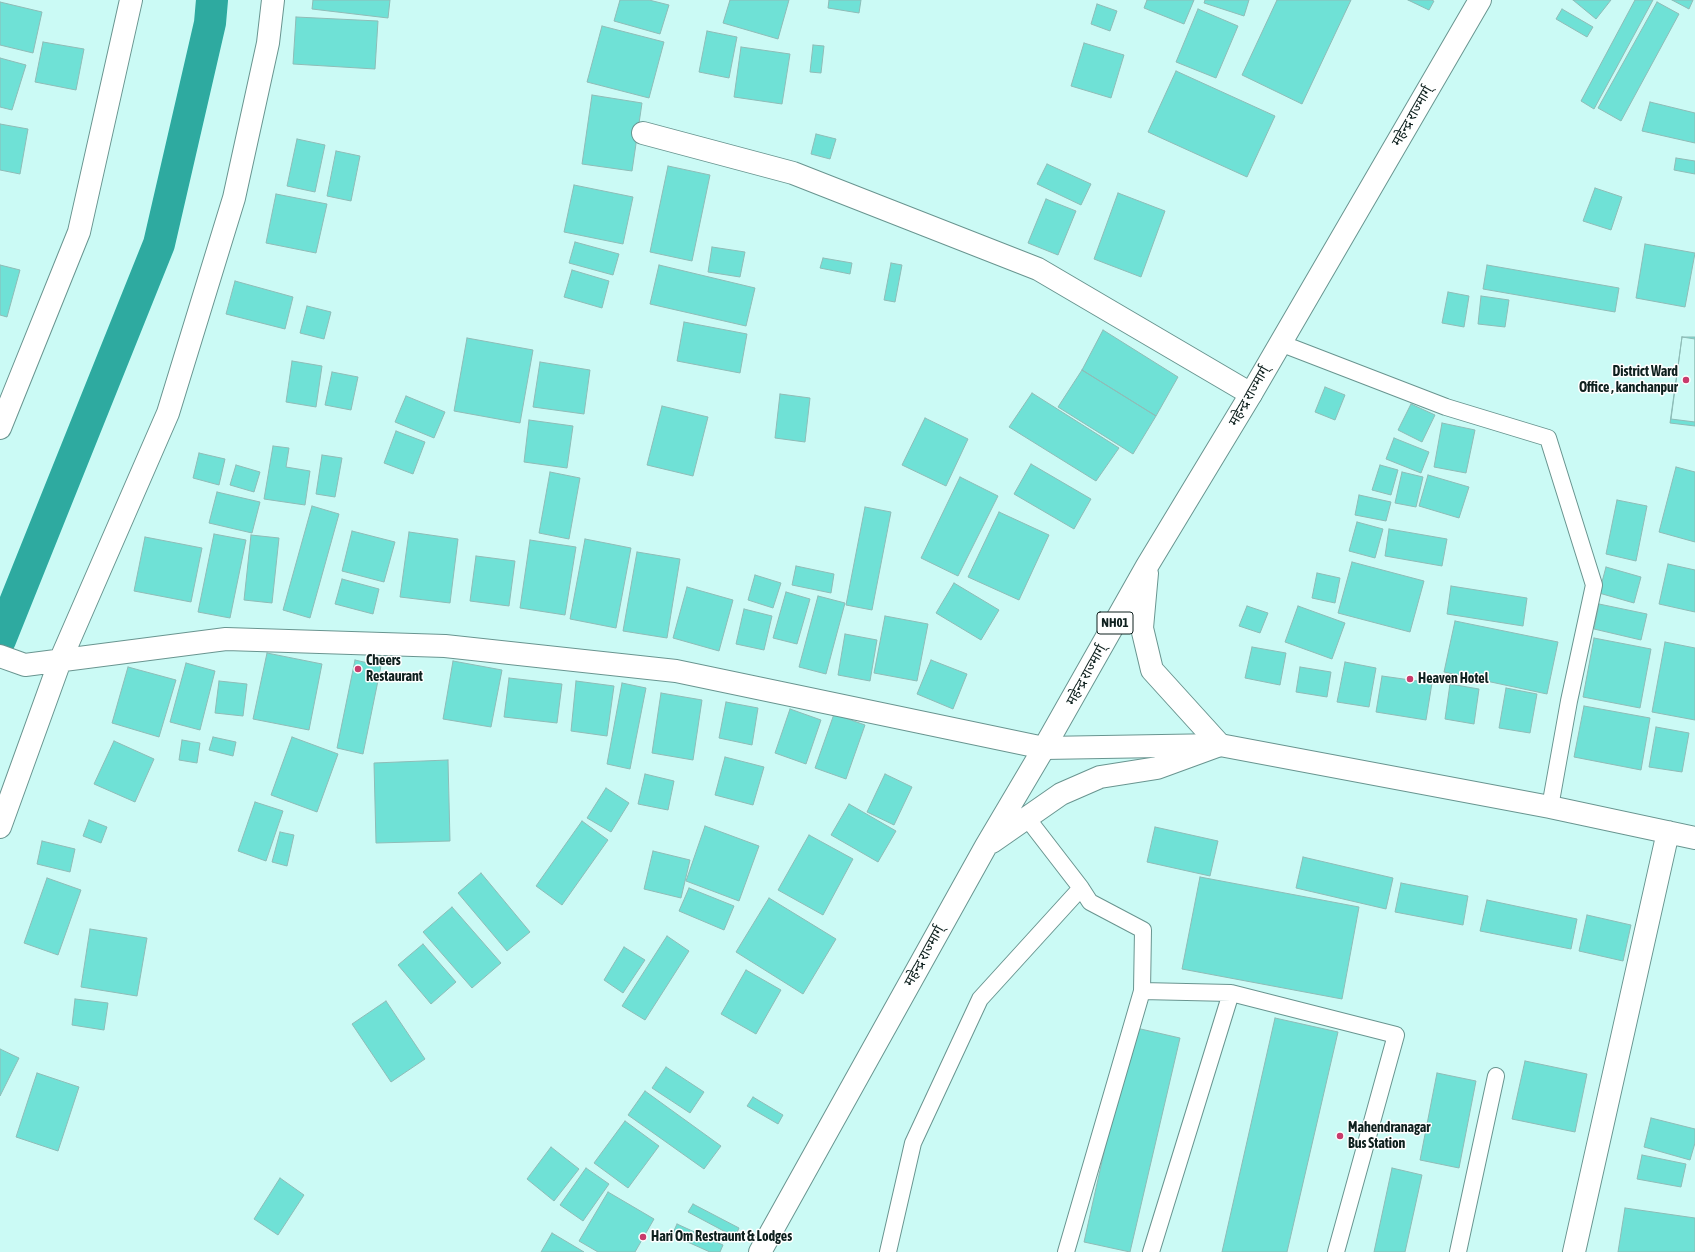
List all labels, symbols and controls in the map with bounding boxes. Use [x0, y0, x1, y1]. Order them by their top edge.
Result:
street label: महेन्द्र राज्मार्ग् [1388, 83, 1436, 149]
street label: महेन्द्र राज्मार्ग् [1225, 363, 1273, 429]
place label: District Ward Office , kanchanpur [1579, 364, 1678, 396]
marker: District Ward Office , kanchanpur [1681, 375, 1691, 385]
road number: NH01 [1097, 612, 1133, 634]
street label: महेन्द्र राज्मार्ग् [1062, 642, 1110, 708]
place label: Cheers Restaurant [366, 653, 423, 686]
marker: Cheers Restaurant [353, 664, 363, 674]
place label: Heaven Hotel [1418, 671, 1488, 687]
marker: Heaven Hotel [1405, 674, 1415, 684]
street label: महेन्द्र राज्मार्ग् [900, 923, 948, 989]
place label: Mahendranagar Bus Station [1348, 1120, 1431, 1152]
marker: Mahendranagar Bus Station [1335, 1131, 1345, 1141]
place label: Hari Om Restraunt & Lodges [651, 1229, 792, 1245]
marker: Hari Om Restraunt & Lodges [638, 1232, 648, 1242]

